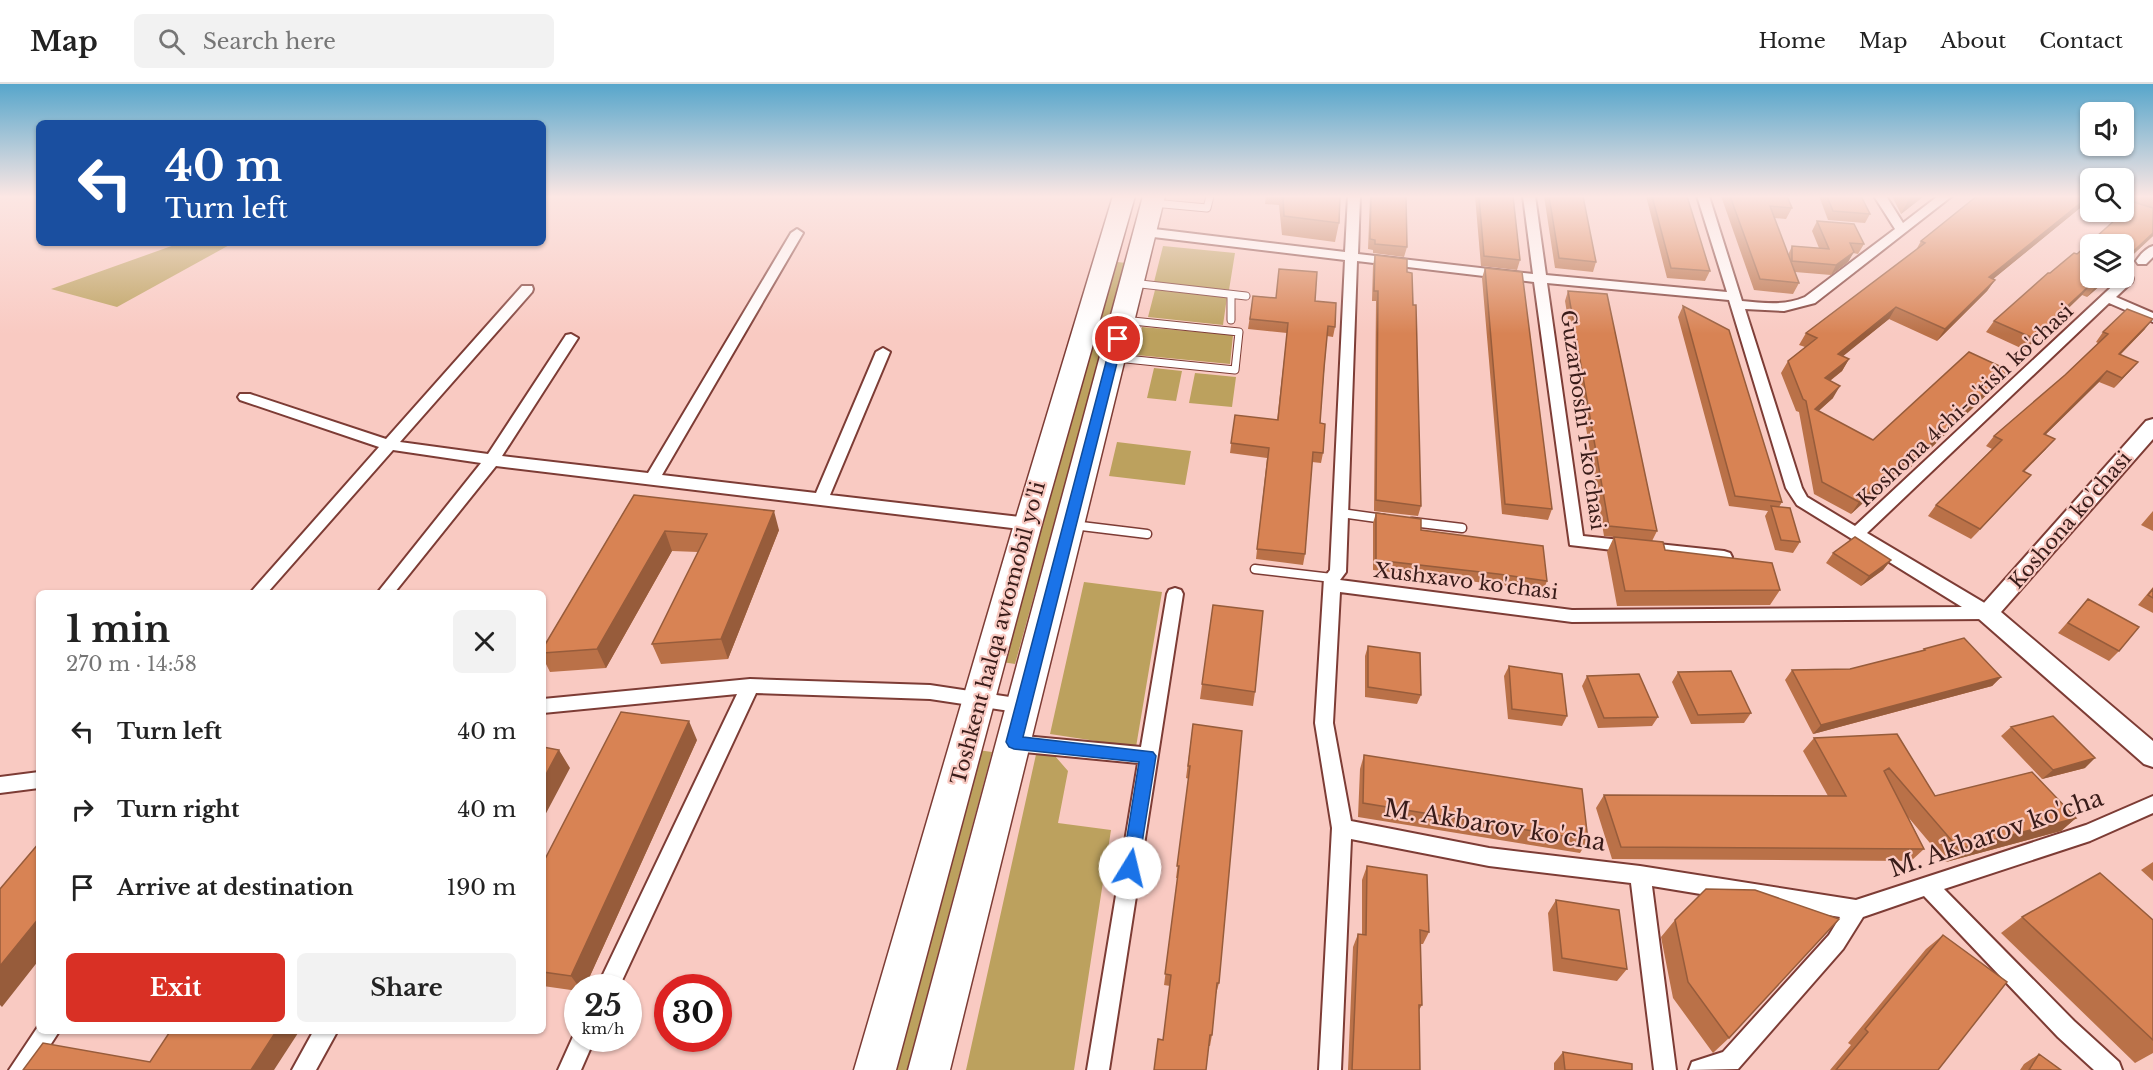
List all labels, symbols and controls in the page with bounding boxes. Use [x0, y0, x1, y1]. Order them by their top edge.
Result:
search box [134, 14, 554, 68]
text: Map [30, 24, 98, 59]
icon: search [155, 25, 188, 58]
text: Search here [203, 28, 336, 55]
text: Home [1759, 28, 1826, 54]
text: Map [1859, 28, 1907, 54]
text: About [1940, 28, 2006, 54]
text: Contact [2039, 28, 2123, 54]
map controls [2080, 102, 2134, 288]
button: sound [2080, 102, 2134, 156]
text: 40 m [165, 140, 282, 192]
icon: left [66, 144, 144, 222]
button: search [2080, 168, 2134, 222]
text: Turn left [165, 192, 288, 225]
button: layers [2080, 234, 2134, 288]
street label: Koshona 4chi-o'tish ko'chasi [1852, 299, 2078, 511]
street label: Guzarboshi 1-ko'chasi [1556, 308, 1610, 532]
pin [1092, 313, 1143, 364]
icon: arrive [1101, 322, 1134, 355]
street label: Koshona ko'chasi [2004, 446, 2136, 594]
street label: Toshkent halqa avtomobil yo'li [946, 479, 1050, 787]
street label: Xushxavo ko'chasi [1373, 558, 1560, 604]
text: 1 min [66, 607, 170, 652]
button: close [453, 610, 516, 673]
text: 270 m · 14:58 [66, 652, 197, 676]
icon: left [66, 715, 99, 748]
text: Turn left [117, 718, 222, 745]
text: 40 m [458, 718, 516, 745]
street label: M. Akbarov ko'cha [1885, 783, 2107, 883]
icon: right [66, 793, 99, 826]
street label: M. Akbarov ko'cha [1382, 793, 1609, 857]
text: Turn right [117, 796, 239, 823]
text: 40 m [458, 796, 516, 823]
position arrow [1098, 836, 1162, 900]
icon: arrive [66, 871, 99, 904]
text: Arrive at destination [117, 874, 354, 901]
text: 190 m [446, 874, 516, 901]
button: Exit [66, 953, 285, 1022]
button: Share [297, 953, 516, 1022]
speed limit sign: 30 [654, 974, 732, 1052]
text: 25 [584, 987, 622, 1024]
text: km/h [582, 1019, 624, 1038]

